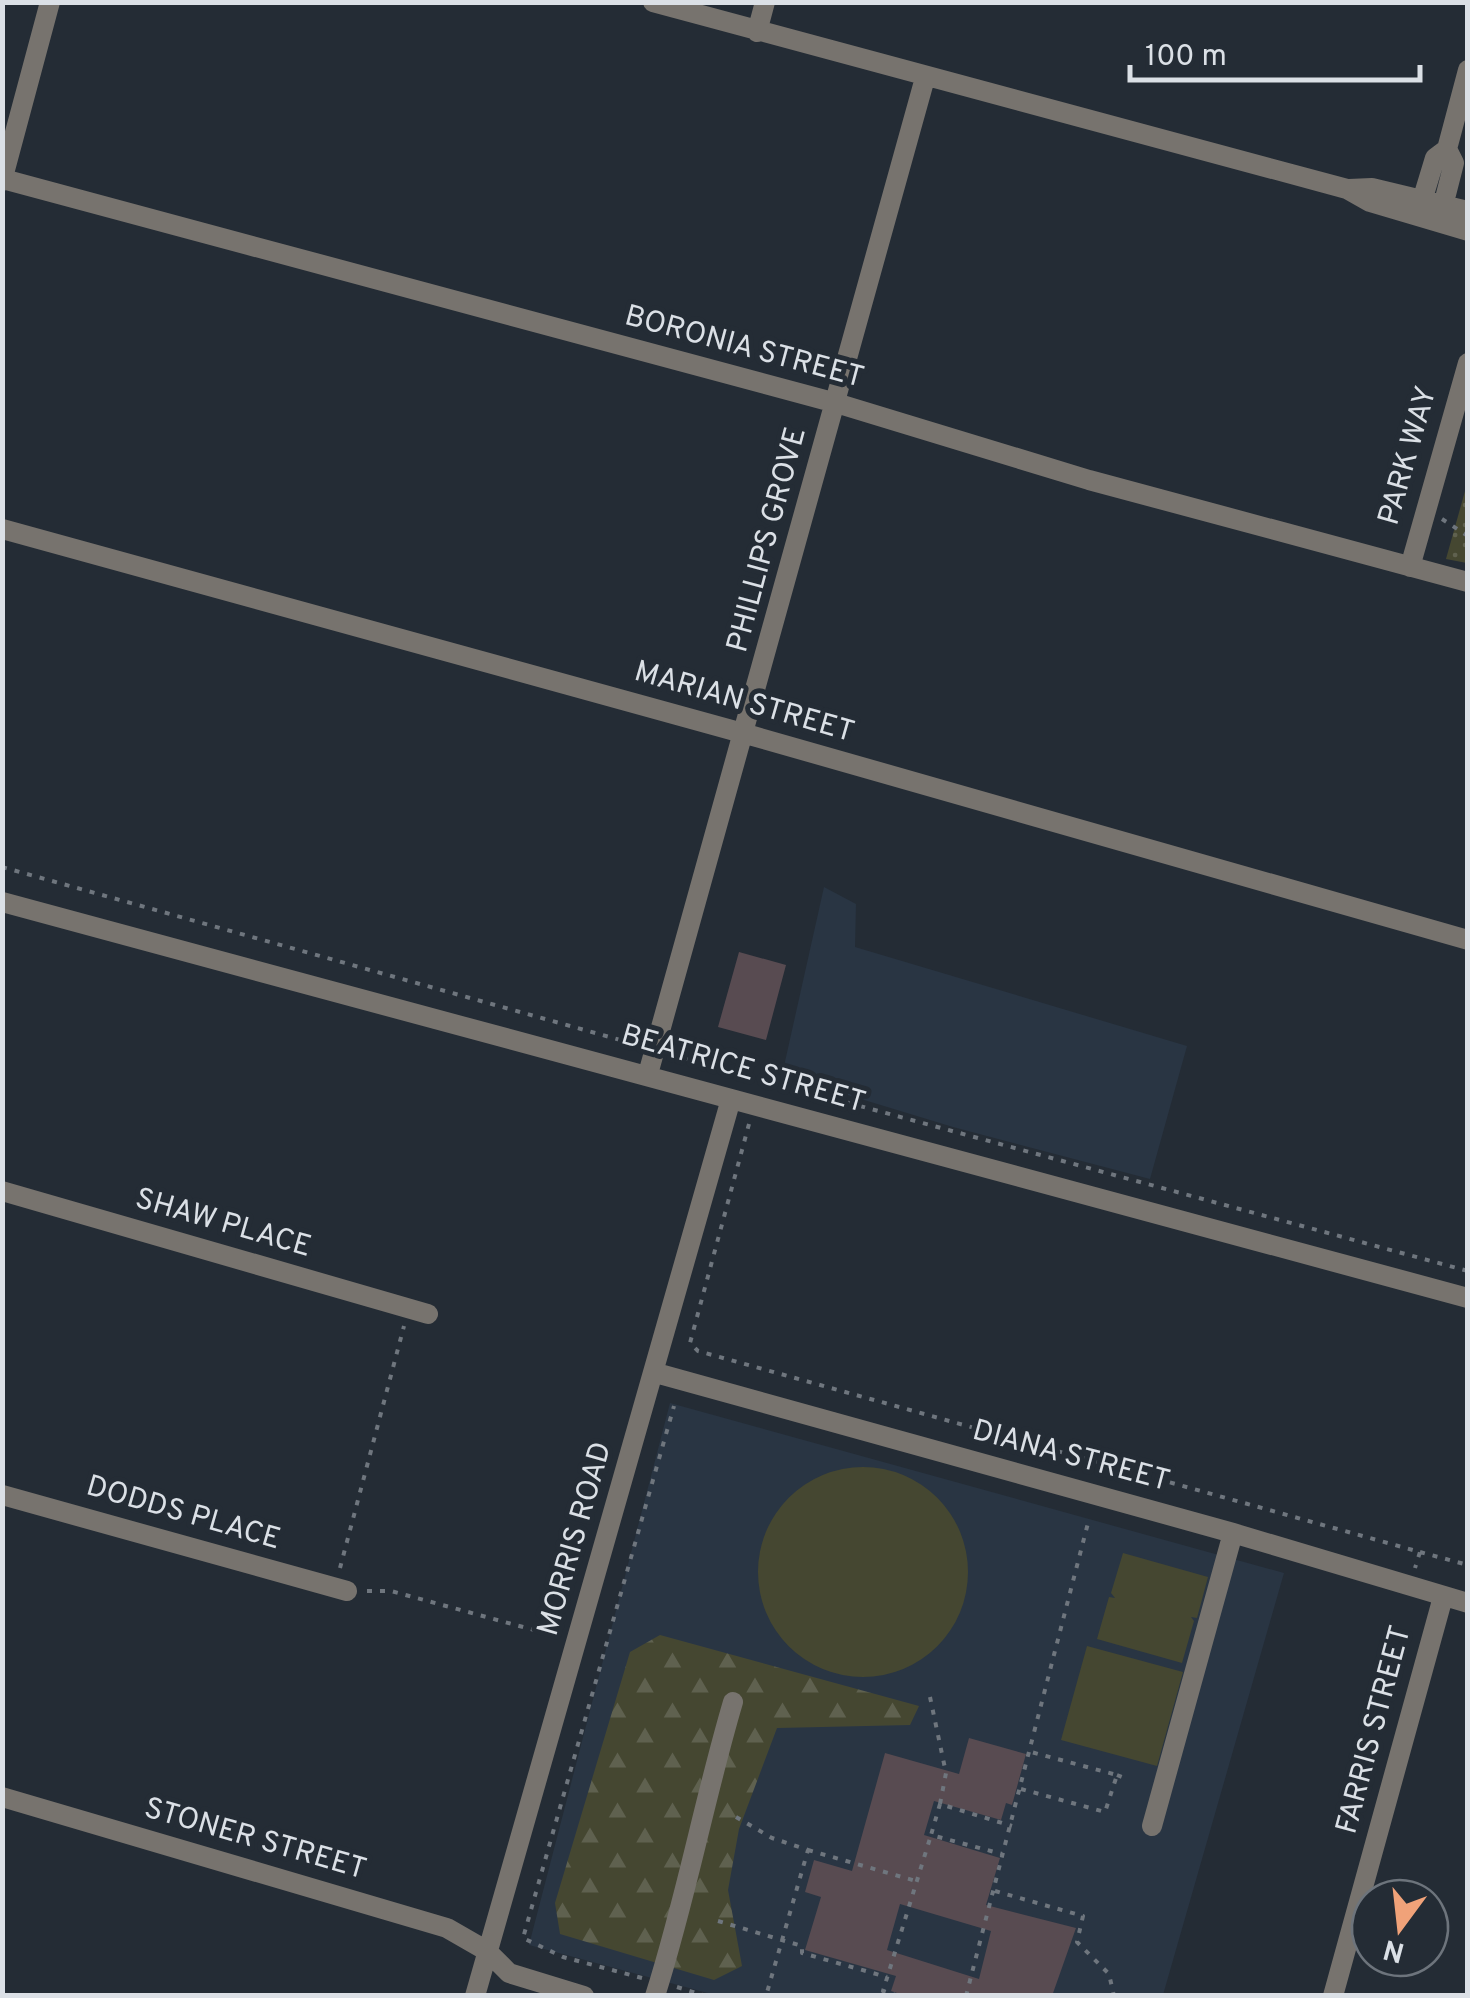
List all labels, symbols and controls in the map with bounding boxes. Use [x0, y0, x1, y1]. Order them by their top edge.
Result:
scale bar [1130, 20, 1420, 82]
text: 100 m [1145, 39, 1227, 76]
street label: BORONIA STREET [620, 298, 868, 398]
street label: PARK WAY [1372, 382, 1446, 530]
street label: PHILLIPS GROVE [720, 423, 816, 657]
street label: MARIAN STREET [630, 654, 858, 752]
street label: BEATRICE STREET [617, 1017, 869, 1123]
street label: SHAW PLACE [131, 1181, 315, 1267]
street label: DIANA STREET [968, 1413, 1174, 1501]
street label: MORRIS ROAD [531, 1438, 621, 1640]
street label: DODDS PLACE [82, 1469, 284, 1559]
street label: FARRIS STREET [1329, 1622, 1421, 1838]
street label: STONER STREET [140, 1791, 370, 1889]
north arrow [1350, 1878, 1450, 1978]
text: N [1380, 1929, 1409, 1969]

